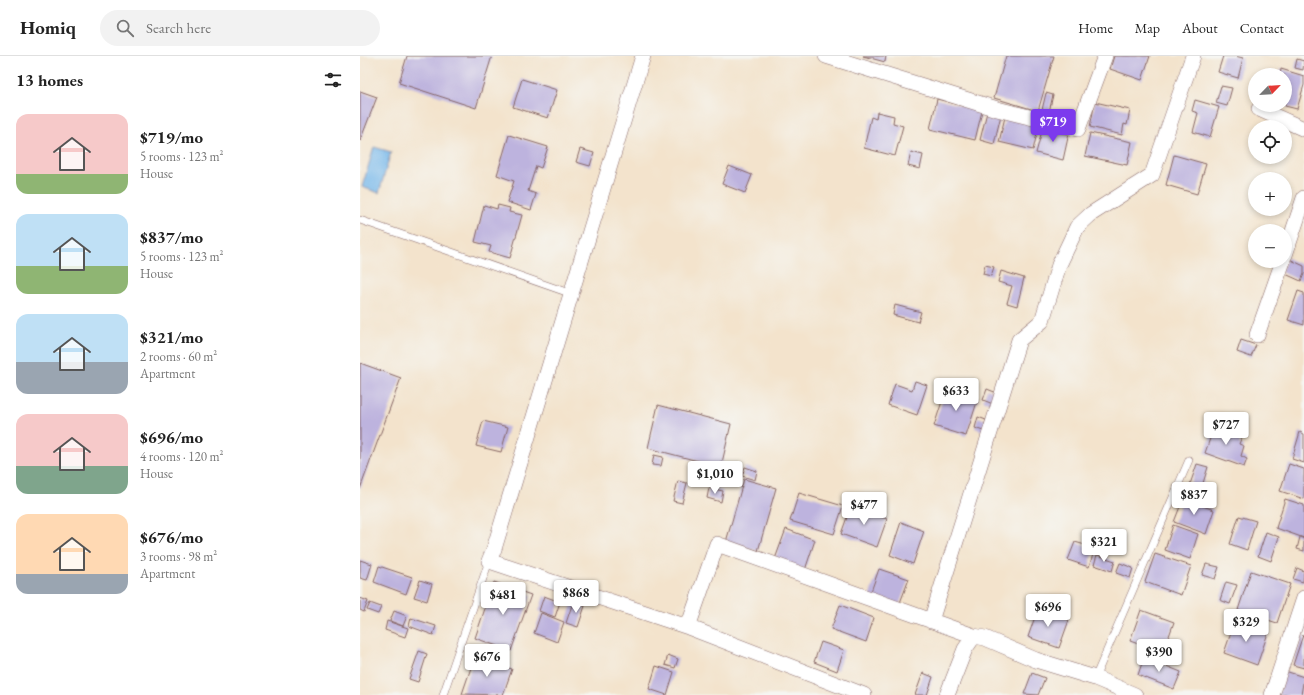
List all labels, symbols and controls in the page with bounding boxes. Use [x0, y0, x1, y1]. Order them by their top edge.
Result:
search box [100, 10, 380, 46]
text: Homiq [20, 15, 76, 40]
icon: search [114, 17, 136, 39]
text: Search here [146, 18, 211, 37]
text: Home [1078, 19, 1113, 37]
text: Map [1135, 19, 1160, 37]
text: About [1182, 19, 1218, 37]
text: Contact [1240, 19, 1284, 37]
north arrow [1248, 68, 1292, 112]
map controls [1248, 68, 1292, 268]
text: 13 homes [16, 69, 83, 91]
icon: filters [322, 69, 344, 91]
pin: $719 [1029, 109, 1077, 143]
text: $719 [1040, 113, 1066, 130]
button: locate [1248, 120, 1292, 164]
text: $719/mo [140, 126, 203, 148]
icon: home [48, 130, 96, 178]
text: 5 rooms · 123 m² [140, 148, 224, 165]
text: House [140, 165, 173, 182]
button: + [1248, 172, 1292, 216]
button: − [1248, 224, 1292, 268]
text: $837/mo [140, 226, 203, 248]
icon: home [48, 230, 96, 278]
text: 5 rooms · 123 m² [140, 248, 224, 265]
text: House [140, 265, 173, 282]
text: $321/mo [140, 326, 203, 348]
icon: home [48, 330, 96, 378]
text: 2 rooms · 60 m² [140, 348, 217, 365]
text: Apartment [140, 365, 195, 382]
pin: $633 [932, 378, 980, 412]
text: $633 [943, 382, 969, 399]
pin: $727 [1202, 412, 1250, 446]
text: $727 [1213, 416, 1239, 433]
text: $696/mo [140, 426, 203, 448]
icon: home [48, 430, 96, 478]
text: 4 rooms · 120 m² [140, 448, 224, 465]
pin: $1,010 [682, 461, 748, 495]
text: House [140, 465, 173, 482]
text: $1,010 [697, 465, 733, 482]
pin: $837 [1170, 482, 1218, 516]
text: $837 [1181, 486, 1207, 503]
pin: $477 [840, 492, 888, 526]
text: $477 [851, 496, 877, 513]
text: $676/mo [140, 526, 203, 548]
pin: $321 [1080, 529, 1128, 563]
icon: home [48, 530, 96, 578]
text: $321 [1091, 533, 1117, 550]
text: 3 rooms · 98 m² [140, 548, 217, 565]
text: Apartment [140, 565, 195, 582]
pin: $868 [552, 580, 600, 614]
pin: $481 [479, 582, 527, 616]
text: $868 [563, 584, 589, 601]
text: $481 [490, 586, 516, 603]
pin: $696 [1024, 594, 1072, 628]
text: $696 [1035, 598, 1061, 615]
pin: $329 [1222, 609, 1270, 643]
text: $329 [1233, 613, 1259, 630]
pin: $390 [1135, 639, 1183, 673]
text: $390 [1146, 643, 1172, 660]
pin: $676 [463, 644, 511, 678]
text: $676 [474, 648, 500, 665]

